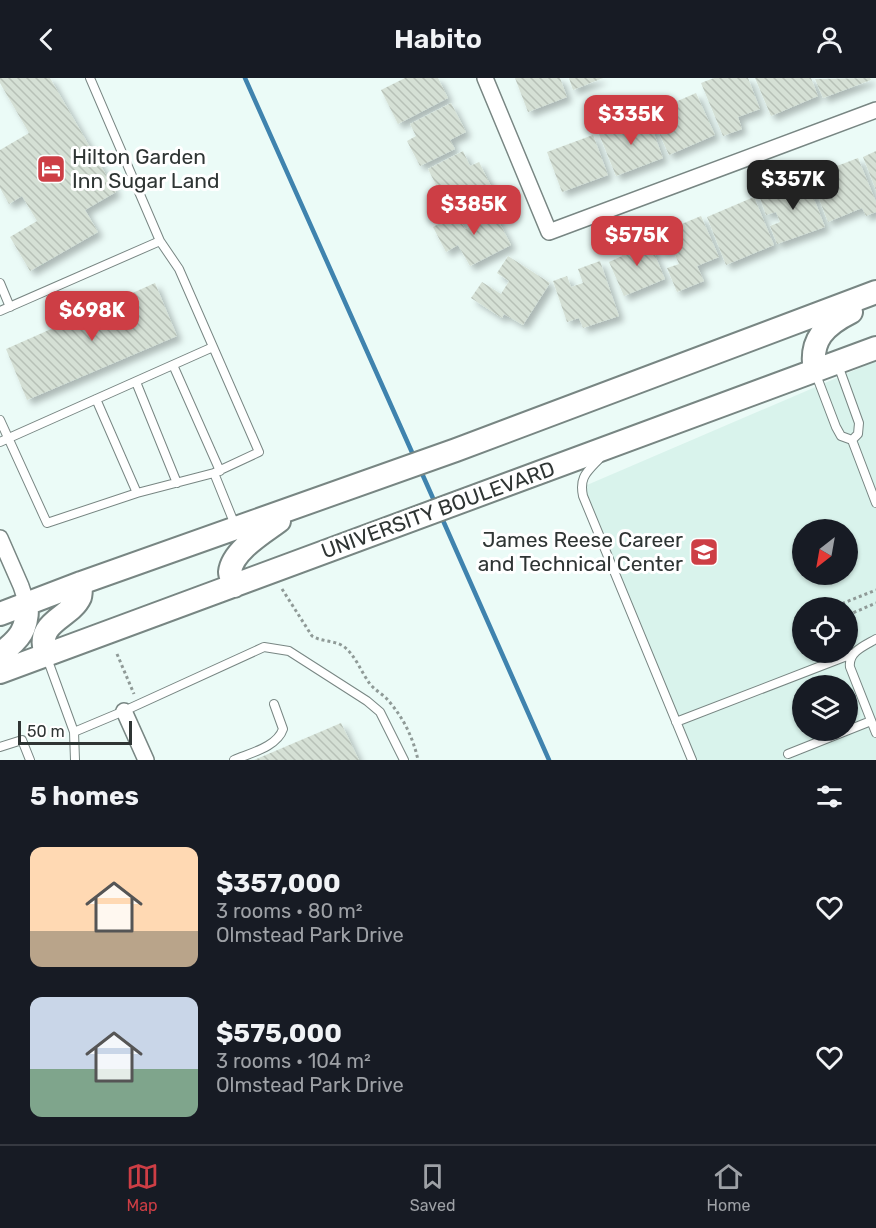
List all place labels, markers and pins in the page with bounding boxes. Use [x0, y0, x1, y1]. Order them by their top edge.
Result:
pin: $335K [589, 95, 673, 146]
place label: Hilton Garden Inn Sugar Land [72, 144, 219, 193]
hotel icon: Hilton Garden Inn Sugar Land [35, 153, 67, 185]
pin: $357K [751, 160, 835, 211]
pin: $385K [432, 185, 516, 236]
pin: $575K [595, 216, 679, 267]
pin: $698K [50, 291, 134, 342]
place label: James Reese Career and Technical Center [478, 527, 683, 576]
school or university icon: James Reese Career and Technical Center [688, 536, 720, 568]

